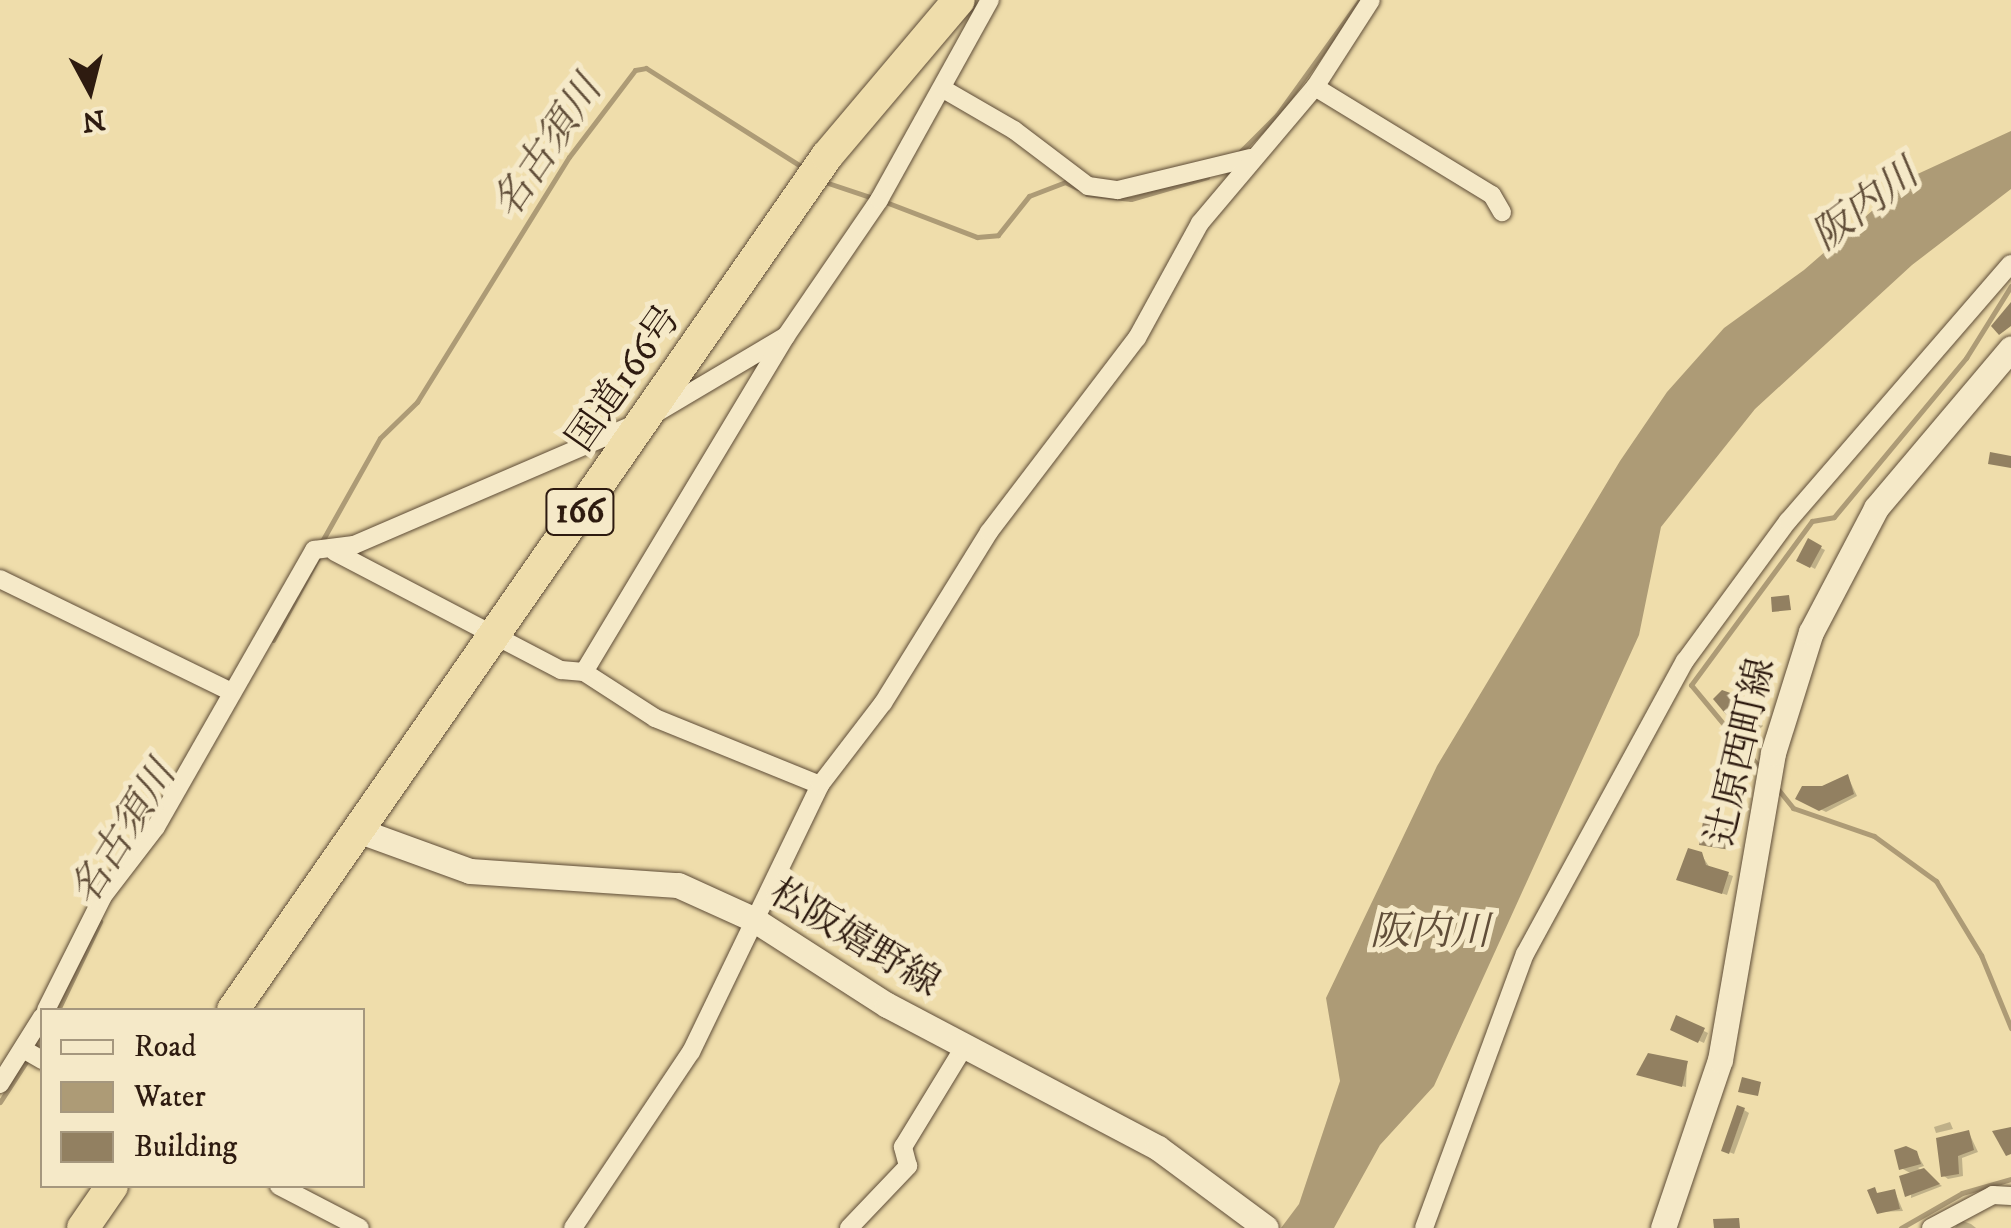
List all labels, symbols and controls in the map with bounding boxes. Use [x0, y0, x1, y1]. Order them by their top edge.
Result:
north arrow [40, 40, 140, 140]
water label: 名古須川 [483, 68, 613, 228]
text: N [80, 102, 107, 139]
water label: 阪内川 [1804, 151, 1928, 261]
street label: 国道166号 [558, 297, 692, 461]
road number: 166 [545, 482, 615, 542]
street label: 辻原西町線 [1698, 654, 1786, 850]
water label: 名古須川 [61, 753, 187, 915]
street label: 松阪嬉野線 [761, 871, 947, 1007]
water label: 阪内川 [1370, 909, 1490, 957]
legend [40, 1008, 365, 1188]
text: Road [134, 1029, 196, 1066]
text: Water [134, 1079, 206, 1116]
text: Building [134, 1129, 237, 1166]

